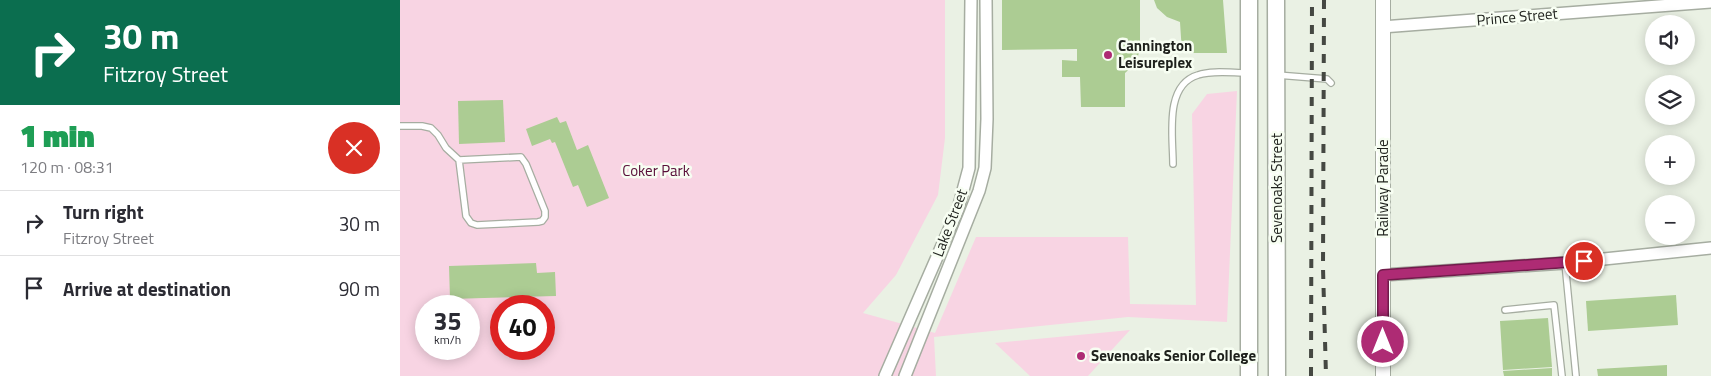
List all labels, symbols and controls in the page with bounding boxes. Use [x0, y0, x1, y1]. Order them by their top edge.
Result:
street label: Prince Street [1475, 1, 1559, 32]
text: 30 m [103, 9, 179, 63]
map controls [1645, 15, 1695, 245]
button: sound [1645, 15, 1695, 65]
icon: right [20, 20, 85, 85]
place label: Cannington Leisureplex [1118, 34, 1192, 74]
marker: Cannington Leisureplex [1102, 49, 1114, 61]
text: Fitzroy Street [103, 57, 228, 91]
button: layers [1645, 75, 1695, 125]
text: 1 min [20, 113, 95, 159]
button: close [328, 122, 380, 174]
street label: Sevenoaks Street [1265, 132, 1288, 243]
button: + [1645, 135, 1695, 185]
street label: Railway Parade [1371, 139, 1394, 237]
text: 120 m · 08:31 [20, 155, 114, 179]
park label: Coker Park [622, 159, 690, 182]
street label: Lake Street [926, 185, 973, 260]
button: − [1645, 195, 1695, 245]
text: Turn right [63, 197, 144, 226]
icon: right [20, 209, 48, 237]
text: 30 m [339, 209, 380, 238]
text: Fitzroy Street [63, 226, 154, 250]
pin [1563, 240, 1605, 282]
icon: arrive [1570, 247, 1598, 275]
icon: arrive [20, 274, 48, 302]
text: Arrive at destination [63, 274, 231, 303]
text: 90 m [339, 274, 380, 303]
speed limit sign: 40 [490, 295, 555, 360]
text: 35 [433, 302, 462, 340]
position arrow [1356, 315, 1408, 367]
text: km/h [434, 330, 461, 349]
place label: Sevenoaks Senior College [1091, 344, 1256, 367]
marker: Sevenoaks Senior College [1075, 350, 1087, 362]

